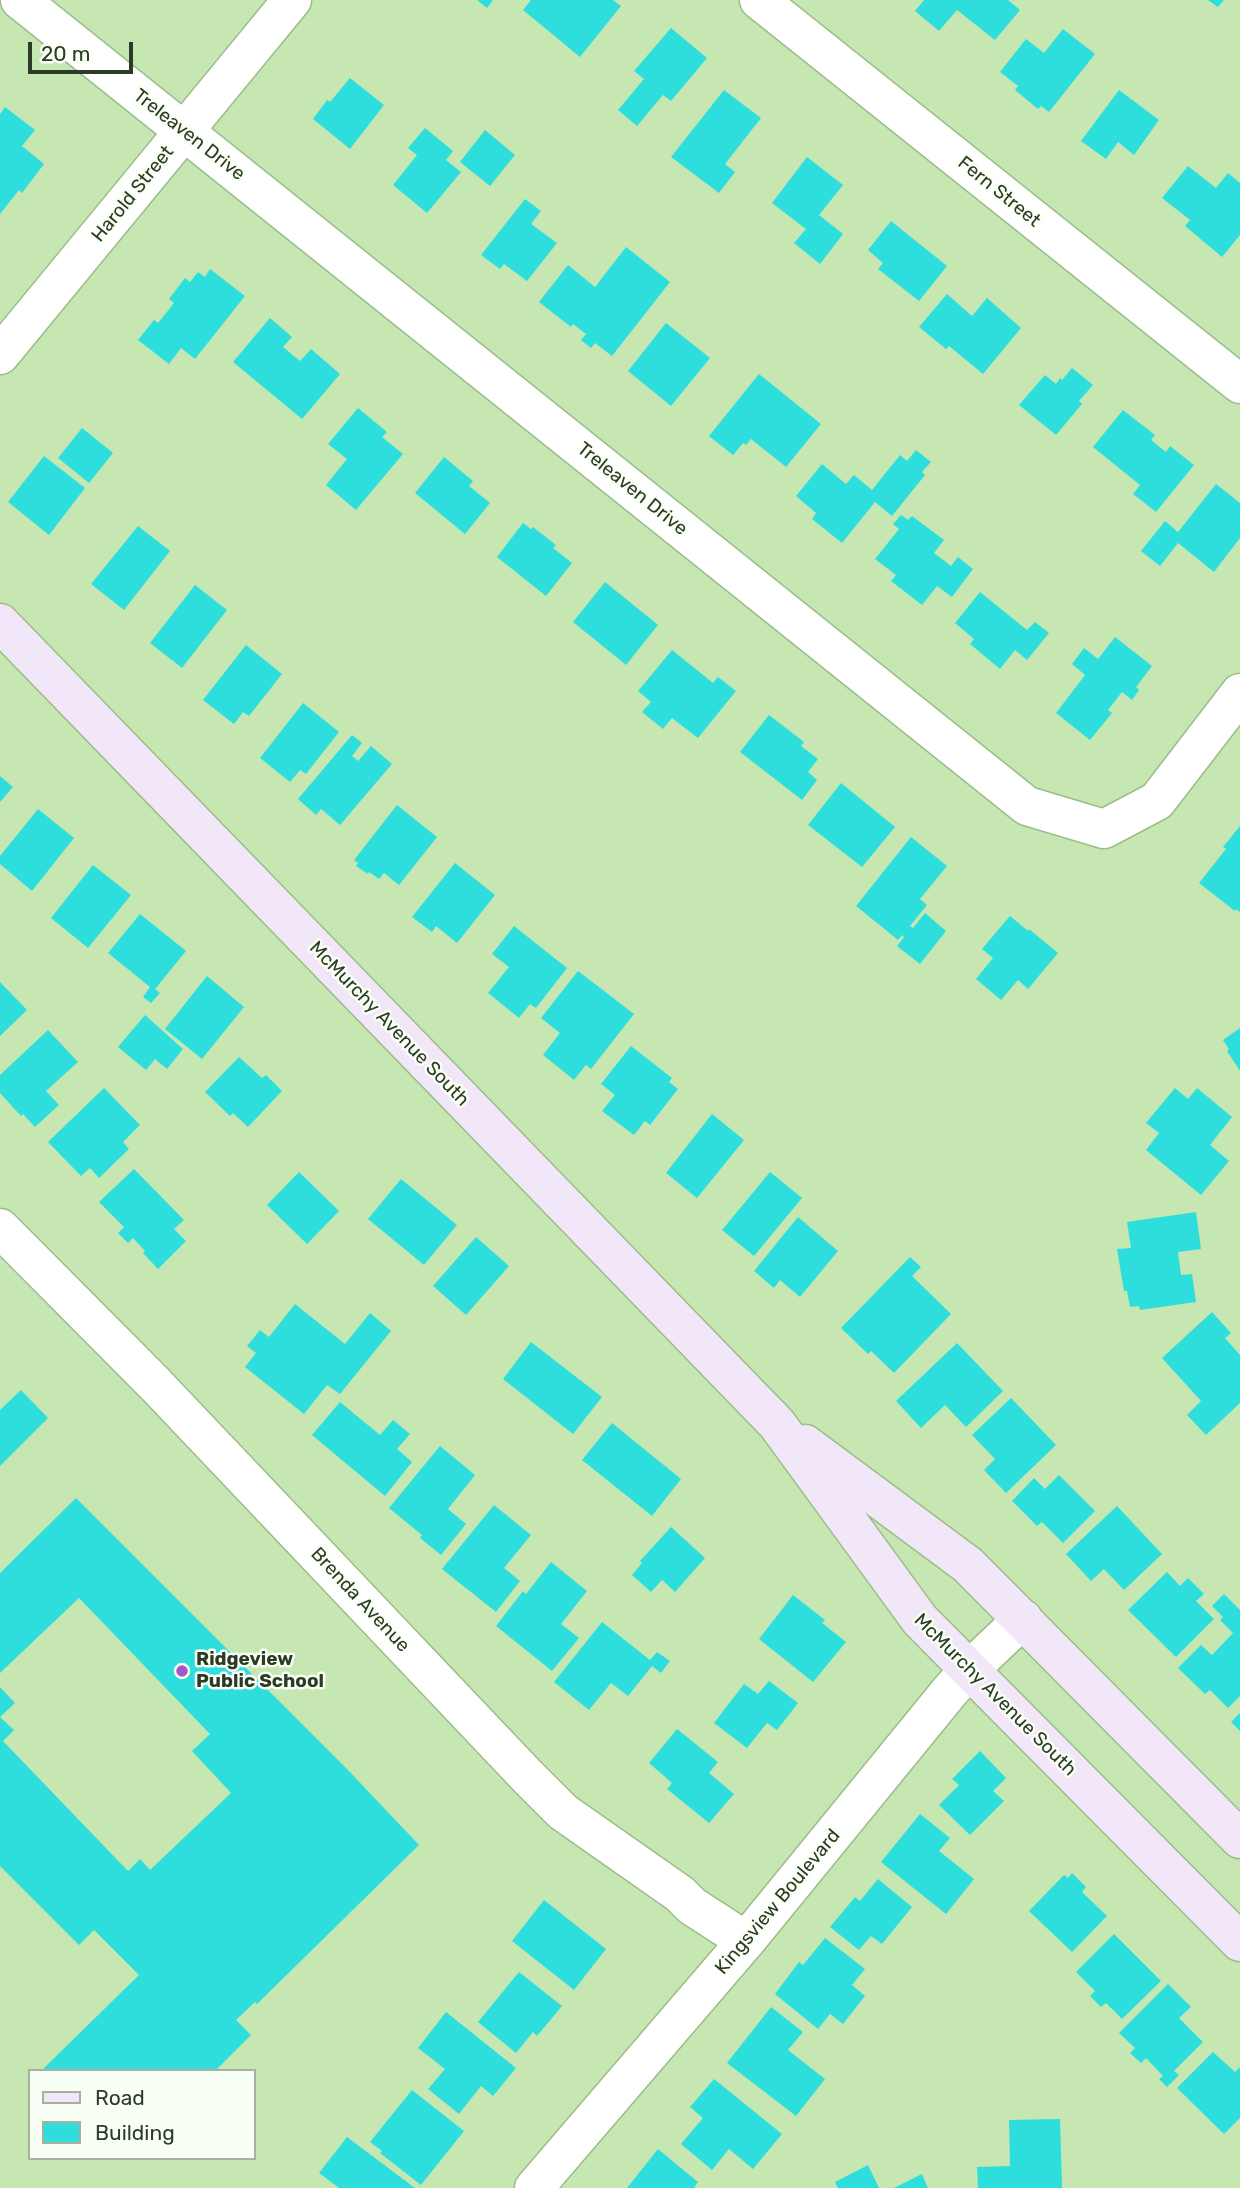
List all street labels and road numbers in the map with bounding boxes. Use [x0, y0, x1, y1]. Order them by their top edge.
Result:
street label: Treleaven Drive [129, 84, 249, 186]
street label: Harold Street [87, 141, 179, 247]
street label: Fern Street [953, 152, 1045, 232]
street label: Treleaven Drive [572, 438, 692, 540]
street label: McMurchy Avenue South [304, 937, 474, 1111]
street label: Brenda Avenue [306, 1543, 414, 1657]
street label: McMurchy Avenue South [909, 1609, 1081, 1781]
street label: Kingsview Boulevard [711, 1825, 845, 1979]

